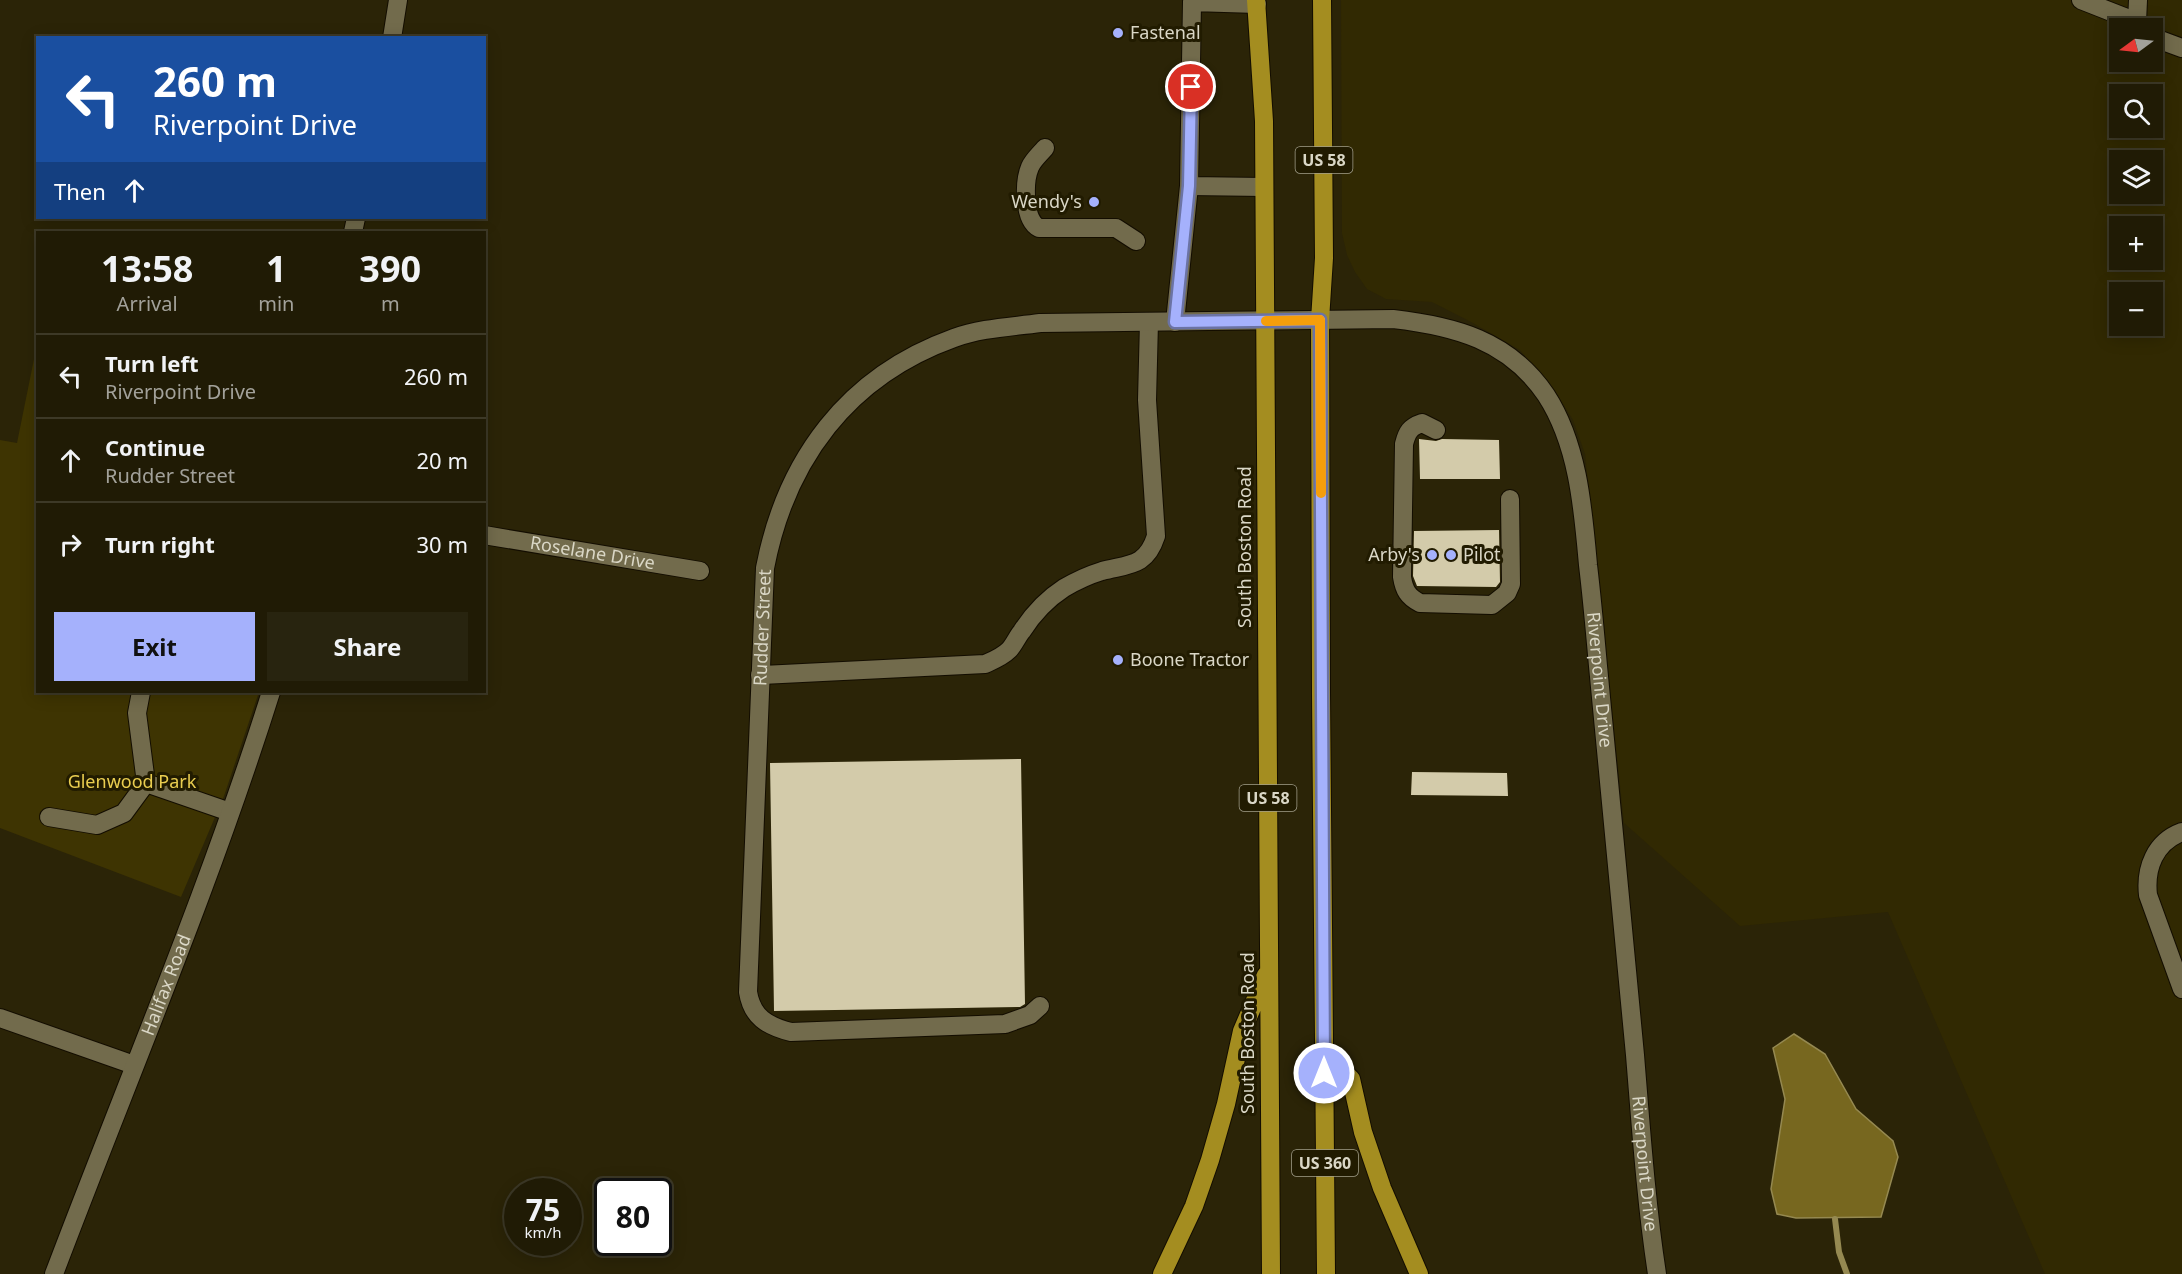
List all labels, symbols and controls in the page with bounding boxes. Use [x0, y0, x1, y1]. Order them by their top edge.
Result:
north arrow [2109, 18, 2163, 72]
map controls [2109, 18, 2163, 336]
place label: Fastenal [1130, 20, 1201, 44]
marker: Fastenal [1111, 26, 1125, 40]
text: 260 m [153, 52, 277, 109]
icon: left [54, 60, 132, 138]
pin [1165, 61, 1216, 112]
icon: arrive [1174, 70, 1207, 103]
button: search [2109, 84, 2163, 138]
text: Riverpoint Drive [153, 106, 357, 143]
road number: US 58 [1296, 147, 1352, 173]
button: layers [2109, 150, 2163, 204]
icon: ahead [118, 174, 151, 207]
text: Then [54, 176, 106, 206]
place label: Wendy's [1011, 189, 1082, 213]
marker: Wendy's [1087, 195, 1101, 209]
button: + [2109, 216, 2163, 270]
text: 13:58 [101, 244, 193, 293]
text: 1 [266, 244, 287, 293]
text: 390 [359, 244, 421, 293]
button: − [2109, 282, 2163, 336]
text: Arrival [117, 290, 178, 317]
text: min [258, 290, 294, 317]
text: m [381, 290, 400, 317]
text: Turn left [105, 348, 199, 378]
icon: left [54, 360, 87, 393]
text: 260 m [404, 361, 468, 391]
text: Riverpoint Drive [105, 378, 256, 405]
text: Continue [105, 432, 205, 462]
icon: ahead [54, 444, 87, 477]
text: 20 m [417, 445, 468, 475]
text: Rudder Street [105, 462, 235, 489]
street label: South Boston Road [1232, 466, 1256, 628]
icon: right [54, 528, 87, 561]
text: Turn right [105, 529, 215, 559]
text: 30 m [417, 529, 468, 559]
street label: Roselane Drive [528, 530, 657, 574]
place label: Arby's [1368, 542, 1420, 566]
place label: Pilot [1463, 542, 1501, 566]
marker: Arby's [1425, 548, 1439, 562]
marker: Pilot [1444, 548, 1458, 562]
street label: Rudder Street [747, 568, 776, 687]
street label: Riverpoint Drive [1582, 611, 1619, 749]
button: Exit [54, 612, 255, 681]
button: Share [267, 612, 468, 681]
place label: Boone Tractor [1130, 647, 1250, 671]
marker: Boone Tractor [1111, 653, 1125, 667]
park label: Glenwood Park [68, 769, 197, 793]
road number: US 58 [1240, 785, 1296, 811]
street label: Halifax Road [135, 931, 196, 1039]
street label: South Boston Road [1235, 952, 1259, 1114]
position arrow [1292, 1041, 1356, 1105]
street label: Riverpoint Drive [1627, 1095, 1664, 1233]
road number: US 360 [1292, 1150, 1358, 1176]
speed limit sign: 80 [594, 1178, 672, 1256]
text: 75 [526, 1189, 560, 1230]
text: km/h [525, 1222, 561, 1242]

